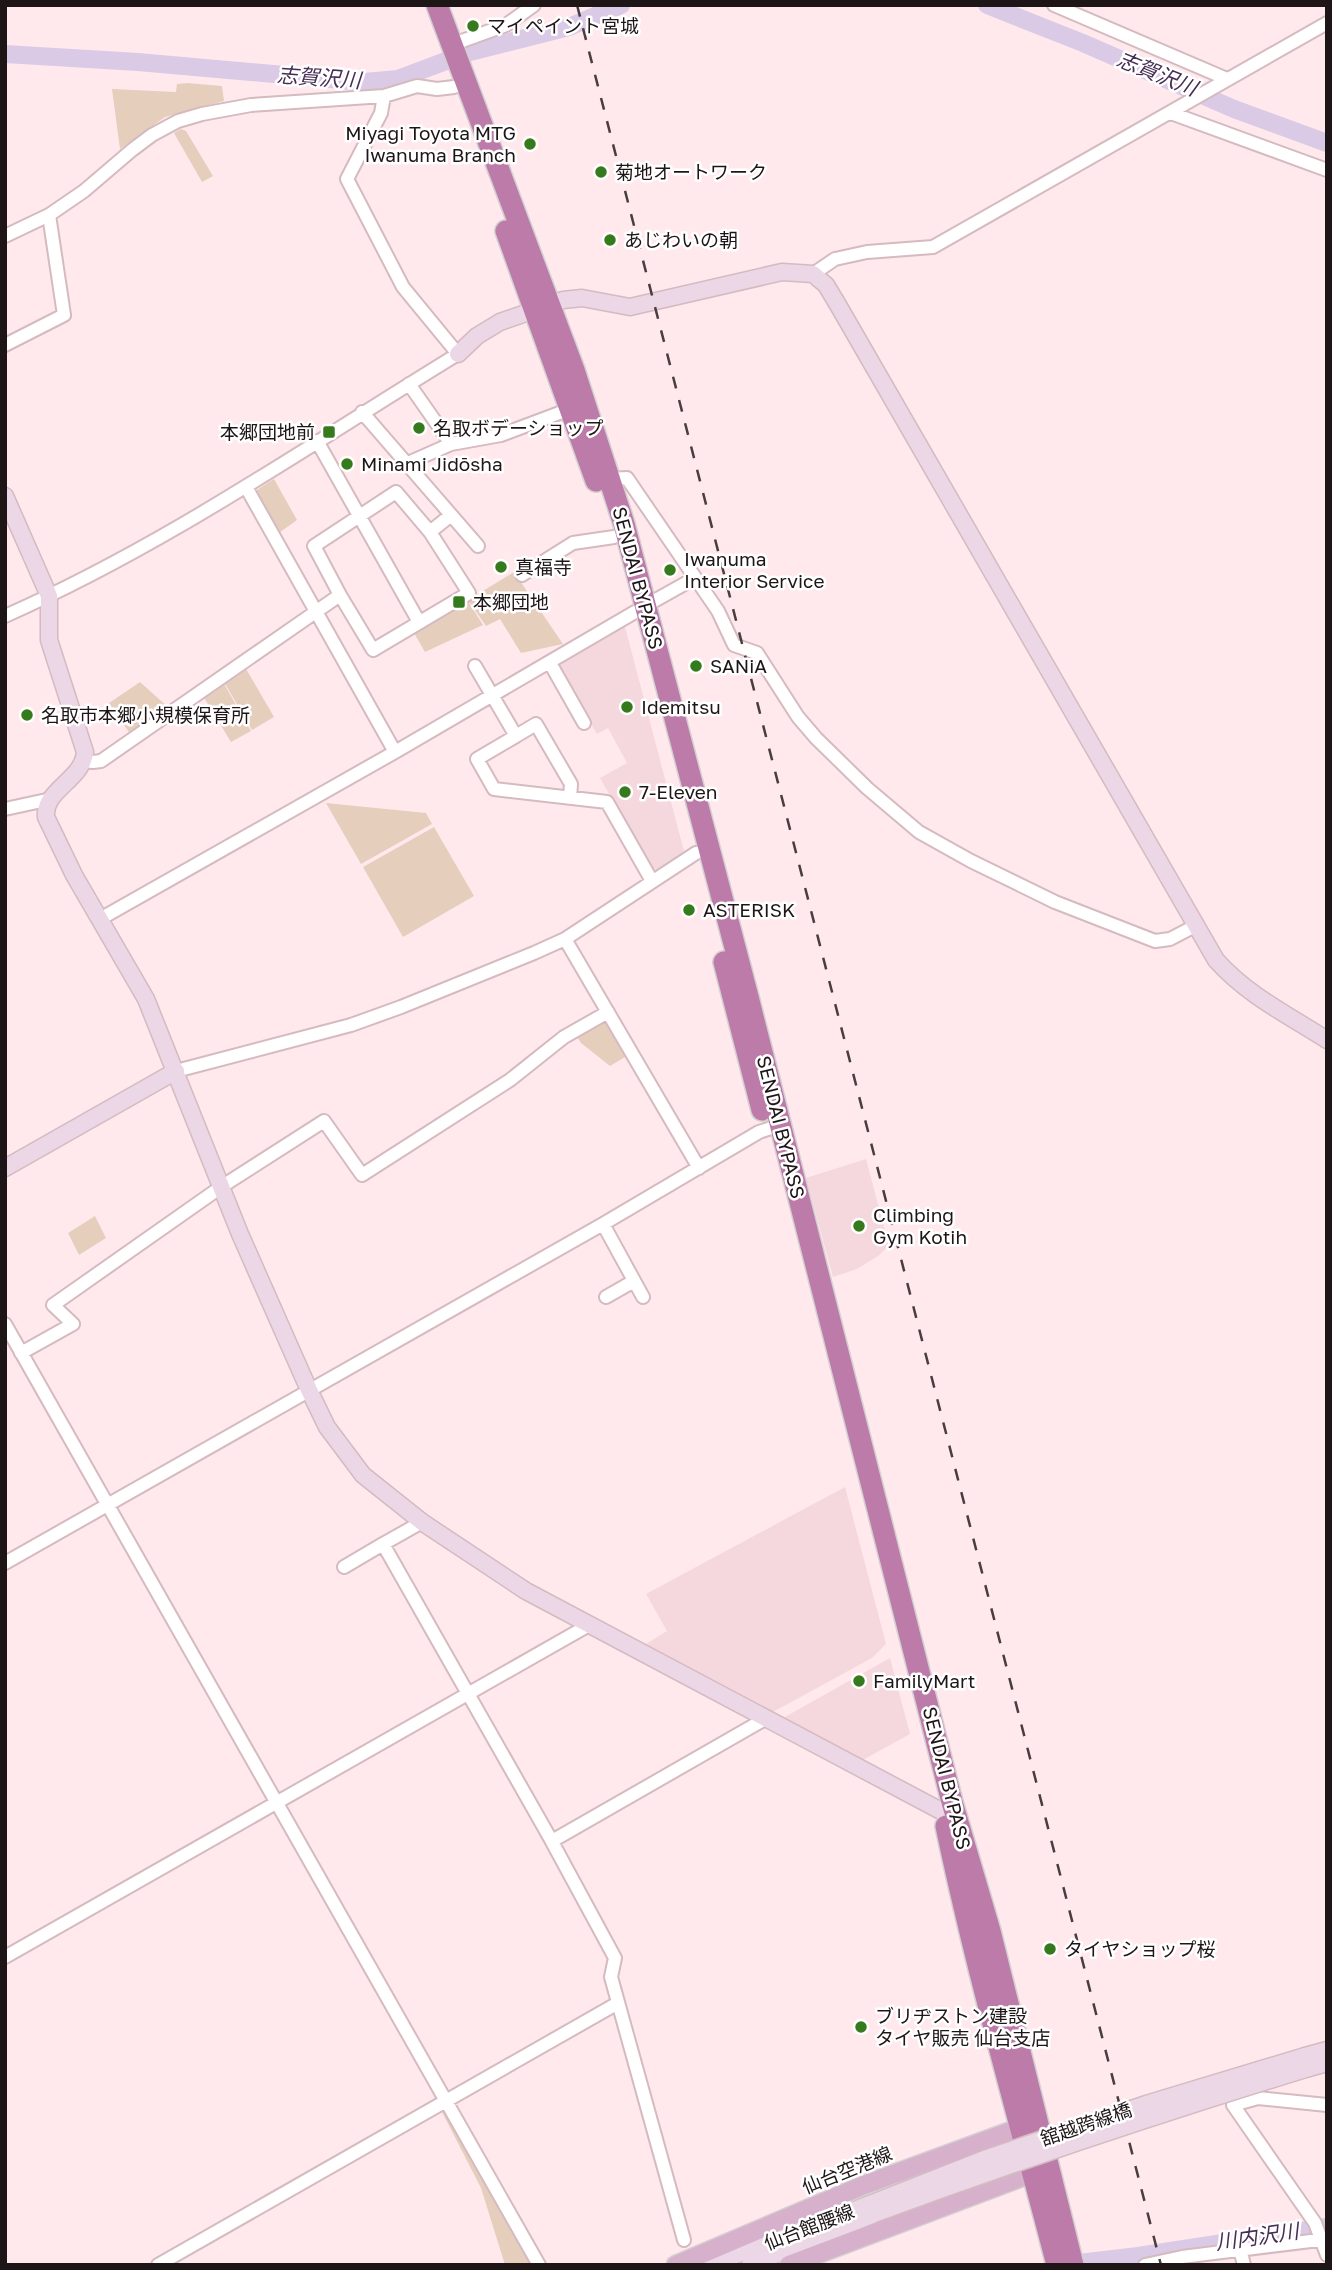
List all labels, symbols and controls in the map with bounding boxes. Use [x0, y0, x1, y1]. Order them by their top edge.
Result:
place label: マイペイント宮城 [487, 14, 639, 37]
marker: マイペイント宮城 [465, 18, 481, 34]
water label: 志賀沢川 [1114, 45, 1203, 102]
water label: 志賀沢川 [276, 61, 364, 93]
place label: Miyagi Toyota MTG Iwanuma Branch [345, 121, 516, 166]
marker: Miyagi Toyota MTG Iwanuma Branch [522, 136, 538, 152]
place label: 菊地オートワーク [615, 160, 767, 183]
marker: 菊地オートワーク [593, 164, 609, 180]
place label: あじわいの朝 [624, 228, 738, 251]
marker: あじわいの朝 [602, 232, 618, 248]
place label: 名取ボデーショップ [433, 416, 604, 439]
place label: 本郷団地前 [220, 420, 315, 443]
marker: 名取ボデーショップ [411, 420, 427, 436]
marker: 本郷団地前 [321, 424, 337, 440]
place label: Minami Jidōsha [361, 452, 503, 475]
marker: Minami Jidōsha [339, 456, 355, 472]
street label: SENDAI BYPASS [608, 504, 669, 652]
place label: Iwanuma Interior Service [684, 547, 824, 592]
place label: 真福寺 [515, 555, 572, 578]
marker: 真福寺 [493, 559, 509, 575]
marker: Iwanuma Interior Service [662, 562, 678, 578]
place label: 本郷団地 [473, 590, 549, 613]
marker: 本郷団地 [451, 594, 467, 610]
place label: SANiA [710, 654, 767, 677]
marker: SANiA [688, 658, 704, 674]
place label: Idemitsu [641, 695, 721, 718]
marker: Idemitsu [619, 699, 635, 715]
place label: 名取市本郷小規模保育所 [41, 703, 250, 726]
marker: 名取市本郷小規模保育所 [19, 707, 35, 723]
place label: 7-Eleven [639, 780, 717, 803]
marker: 7-Eleven [617, 784, 633, 800]
place label: ASTERISK [703, 898, 795, 921]
marker: ASTERISK [681, 902, 697, 918]
street label: SENDAI BYPASS [753, 1053, 810, 1201]
place label: Climbing Gym Kotih [873, 1203, 967, 1248]
marker: Climbing Gym Kotih [851, 1218, 867, 1234]
place label: FamilyMart [873, 1669, 975, 1692]
marker: FamilyMart [851, 1673, 867, 1689]
street label: SENDAI BYPASS [919, 1704, 976, 1852]
place label: タイヤショップ桜 [1064, 1937, 1215, 1960]
marker: タイヤショップ桜 [1042, 1941, 1058, 1957]
place label: ブリヂストン建設 タイヤ販売 仙台支店 [875, 2004, 1050, 2049]
marker: ブリヂストン建設 タイヤ販売 仙台支店 [853, 2019, 869, 2035]
street label: 舘越跨線橋 [1037, 2097, 1135, 2150]
street label: 仙台空港線 [798, 2141, 895, 2198]
street label: 仙台館腰線 [760, 2199, 857, 2254]
water label: 川内沢川 [1213, 2217, 1302, 2255]

